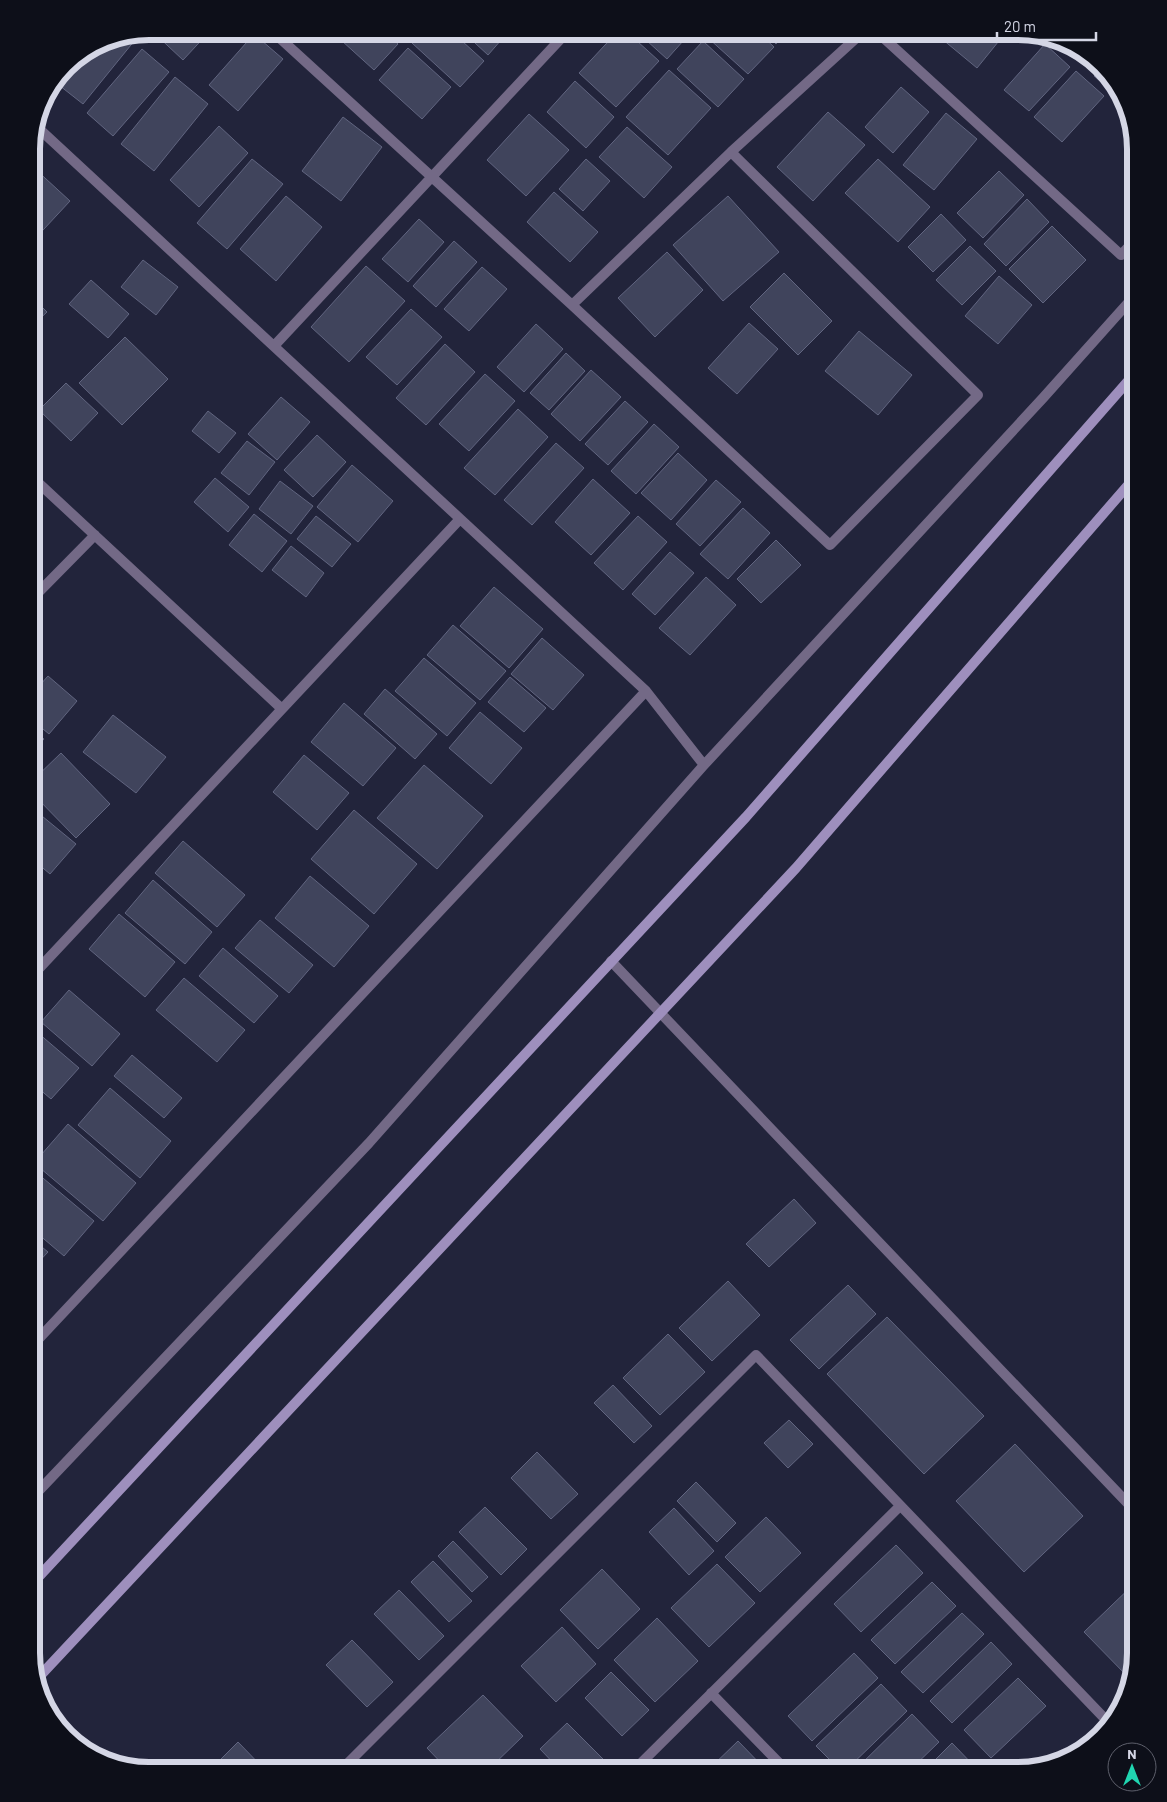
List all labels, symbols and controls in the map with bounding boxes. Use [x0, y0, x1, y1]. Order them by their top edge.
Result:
scale bar [997, 10, 1096, 42]
text: 20 m [1004, 17, 1036, 35]
north arrow [1107, 1742, 1157, 1792]
text: N [1127, 1745, 1137, 1762]

